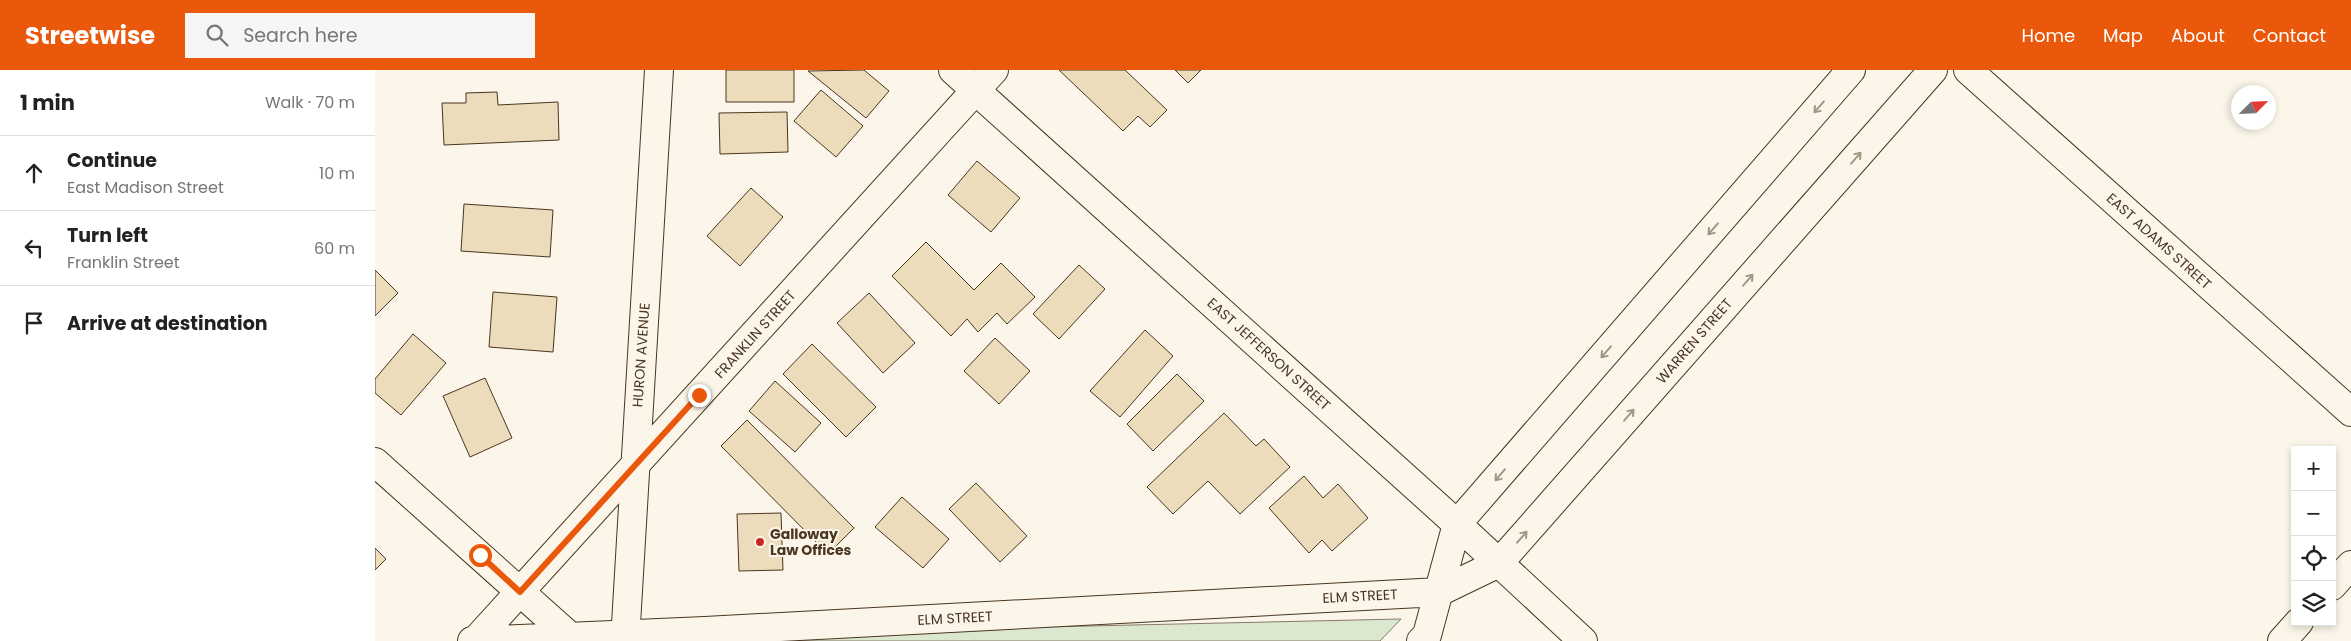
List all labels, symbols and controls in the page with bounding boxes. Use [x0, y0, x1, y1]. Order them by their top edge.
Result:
search box [185, 13, 535, 58]
text: Streetwise [25, 19, 155, 52]
icon: search [203, 21, 231, 49]
text: Search here [243, 22, 358, 49]
text: Home [2021, 23, 2075, 48]
text: Map [2103, 23, 2143, 48]
text: About [2171, 23, 2225, 48]
text: Contact [2253, 23, 2326, 48]
north arrow [2231, 85, 2276, 130]
text: 1 min [20, 88, 75, 117]
text: Walk · 70 m [265, 91, 355, 114]
one-way arrow [1814, 100, 1825, 113]
text: Continue [67, 147, 157, 174]
one-way arrow [1850, 151, 1861, 164]
icon: ahead [20, 159, 48, 187]
text: 10 m [319, 162, 355, 185]
text: East Madison Street [67, 176, 224, 199]
street label: EAST ADAMS STREET [2102, 188, 2216, 294]
text: Turn left [67, 222, 148, 249]
one-way arrow [1707, 223, 1718, 236]
icon: left [20, 234, 48, 262]
text: 60 m [314, 237, 355, 260]
text: Franklin Street [67, 251, 180, 274]
one-way arrow [1742, 273, 1754, 286]
street label: FRANKLIN STREET [710, 285, 800, 383]
street label: EAST JEFFERSON STREET [1203, 293, 1335, 415]
street label: WARREN STREET [1651, 294, 1737, 388]
street label: HURON AVENUE [627, 302, 655, 408]
icon: arrive [20, 309, 48, 337]
text: Arrive at destination [67, 310, 268, 337]
one-way arrow [1600, 346, 1612, 359]
route end [688, 384, 711, 407]
one-way arrow [1623, 408, 1635, 421]
map controls [2291, 446, 2336, 626]
button: + [2291, 446, 2336, 491]
one-way arrow [1494, 468, 1505, 481]
button: − [2291, 491, 2336, 536]
place label: Galloway Law Offices [770, 524, 852, 560]
one-way arrow [1516, 530, 1528, 543]
marker: Galloway Law Offices [754, 536, 766, 548]
button: locate [2291, 536, 2336, 581]
route start [469, 544, 492, 567]
button: layers [2291, 581, 2336, 626]
street label: ELM STREET [1322, 584, 1399, 608]
street label: ELM STREET [917, 606, 994, 630]

